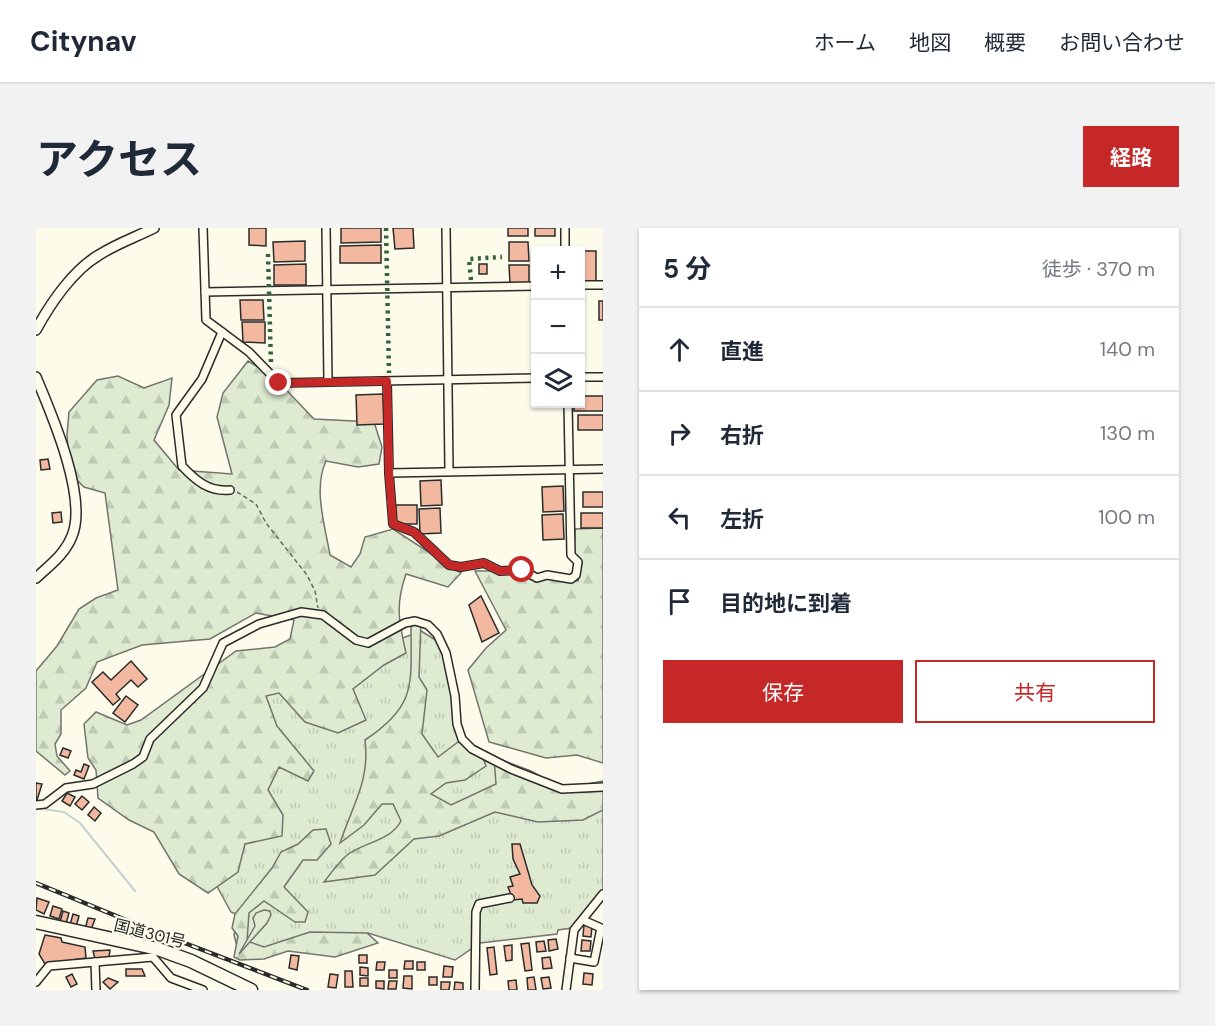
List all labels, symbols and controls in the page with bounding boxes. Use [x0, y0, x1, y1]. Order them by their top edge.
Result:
text: Citynav [30, 23, 136, 60]
text: ホーム [814, 29, 876, 57]
text: 地図 [909, 29, 951, 57]
text: 概要 [984, 29, 1026, 57]
text: お問い合わせ [1059, 29, 1185, 57]
button: 経路 [1083, 126, 1179, 187]
text: アクセス [36, 132, 202, 187]
map controls [531, 246, 585, 408]
button: + [531, 246, 585, 300]
text: 5 分 [663, 252, 711, 286]
text: 徒歩 · 370 m [1042, 256, 1155, 282]
button: − [531, 300, 585, 354]
icon: ahead [663, 333, 696, 366]
text: 140 m [1100, 336, 1155, 362]
text: 直進 [720, 337, 764, 366]
button: layers [531, 354, 585, 408]
route end [265, 369, 291, 395]
icon: right [663, 417, 696, 450]
text: 130 m [1100, 420, 1155, 446]
text: 右折 [720, 421, 764, 450]
icon: left [663, 501, 696, 534]
text: 100 m [1098, 504, 1155, 530]
text: 左折 [720, 505, 764, 534]
route start [508, 556, 534, 582]
icon: arrive [663, 585, 696, 618]
text: 目的地に到着 [720, 589, 852, 618]
button: 保存 [663, 660, 903, 723]
button: 共有 [915, 660, 1155, 723]
street label: 国道301号 [112, 914, 188, 953]

